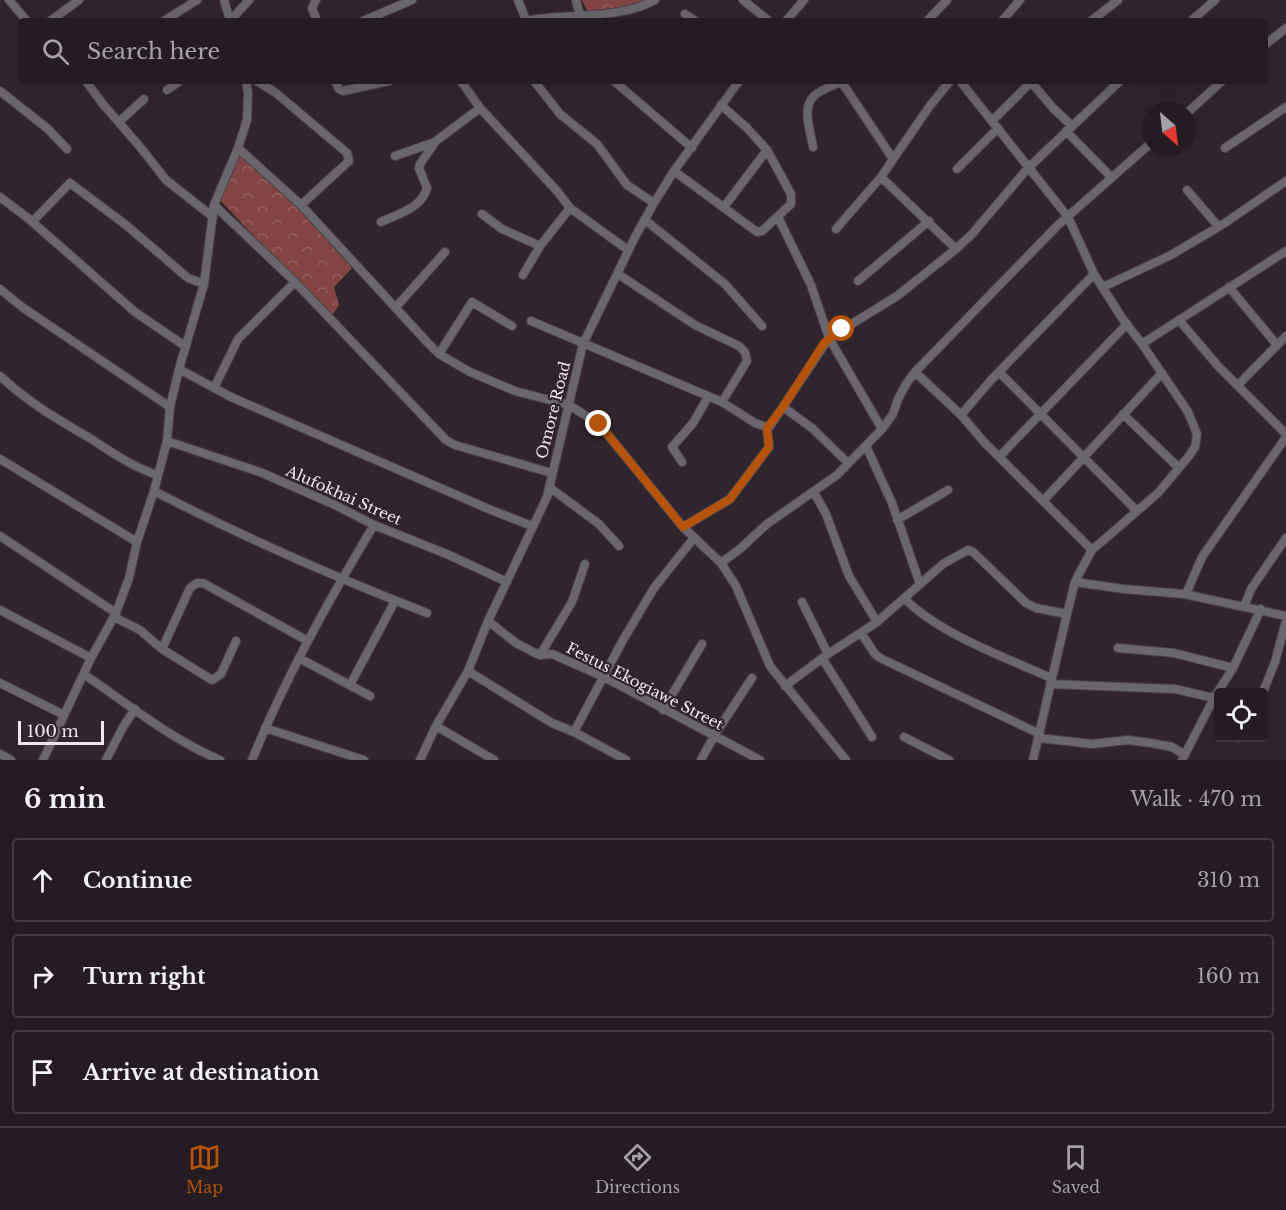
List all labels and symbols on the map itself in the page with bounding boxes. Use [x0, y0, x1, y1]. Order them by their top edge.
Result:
north arrow [1142, 102, 1196, 156]
route start [828, 315, 854, 341]
street label: Omore Road [532, 359, 574, 461]
route end [585, 410, 611, 436]
street label: Alufokhai Street [282, 461, 405, 529]
street label: Festus Ekogiawe Street [563, 638, 727, 734]
scale bar [18, 718, 104, 746]

